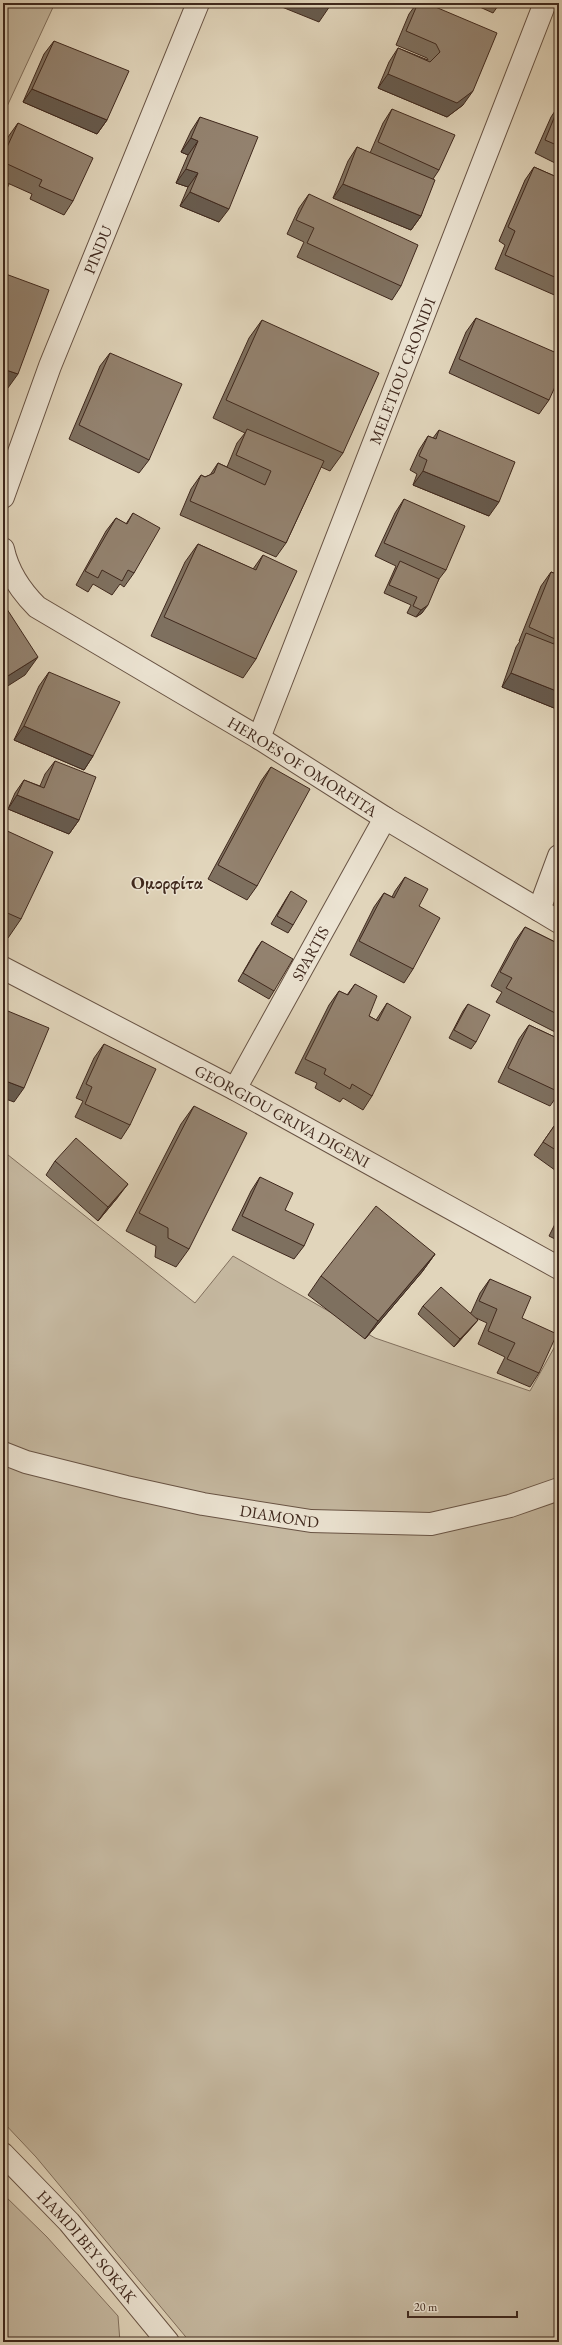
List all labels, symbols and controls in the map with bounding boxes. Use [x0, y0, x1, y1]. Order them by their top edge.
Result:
street label: PINDU [78, 222, 117, 277]
street label: MELETIOU CRONIDI [364, 294, 440, 447]
street label: HEROES OF OMORFITA [224, 711, 383, 822]
district label: Ομορφίτα [131, 871, 204, 894]
street label: SPARTIS [286, 922, 334, 984]
street label: GEORGIOU GRIVA DIGENI [191, 1059, 374, 1172]
street label: DIAMOND [238, 1499, 319, 1532]
street label: HAMDI BEY SOKAK [33, 2185, 142, 2308]
scale bar [408, 2293, 517, 2319]
text: 20 m [414, 2299, 438, 2315]

